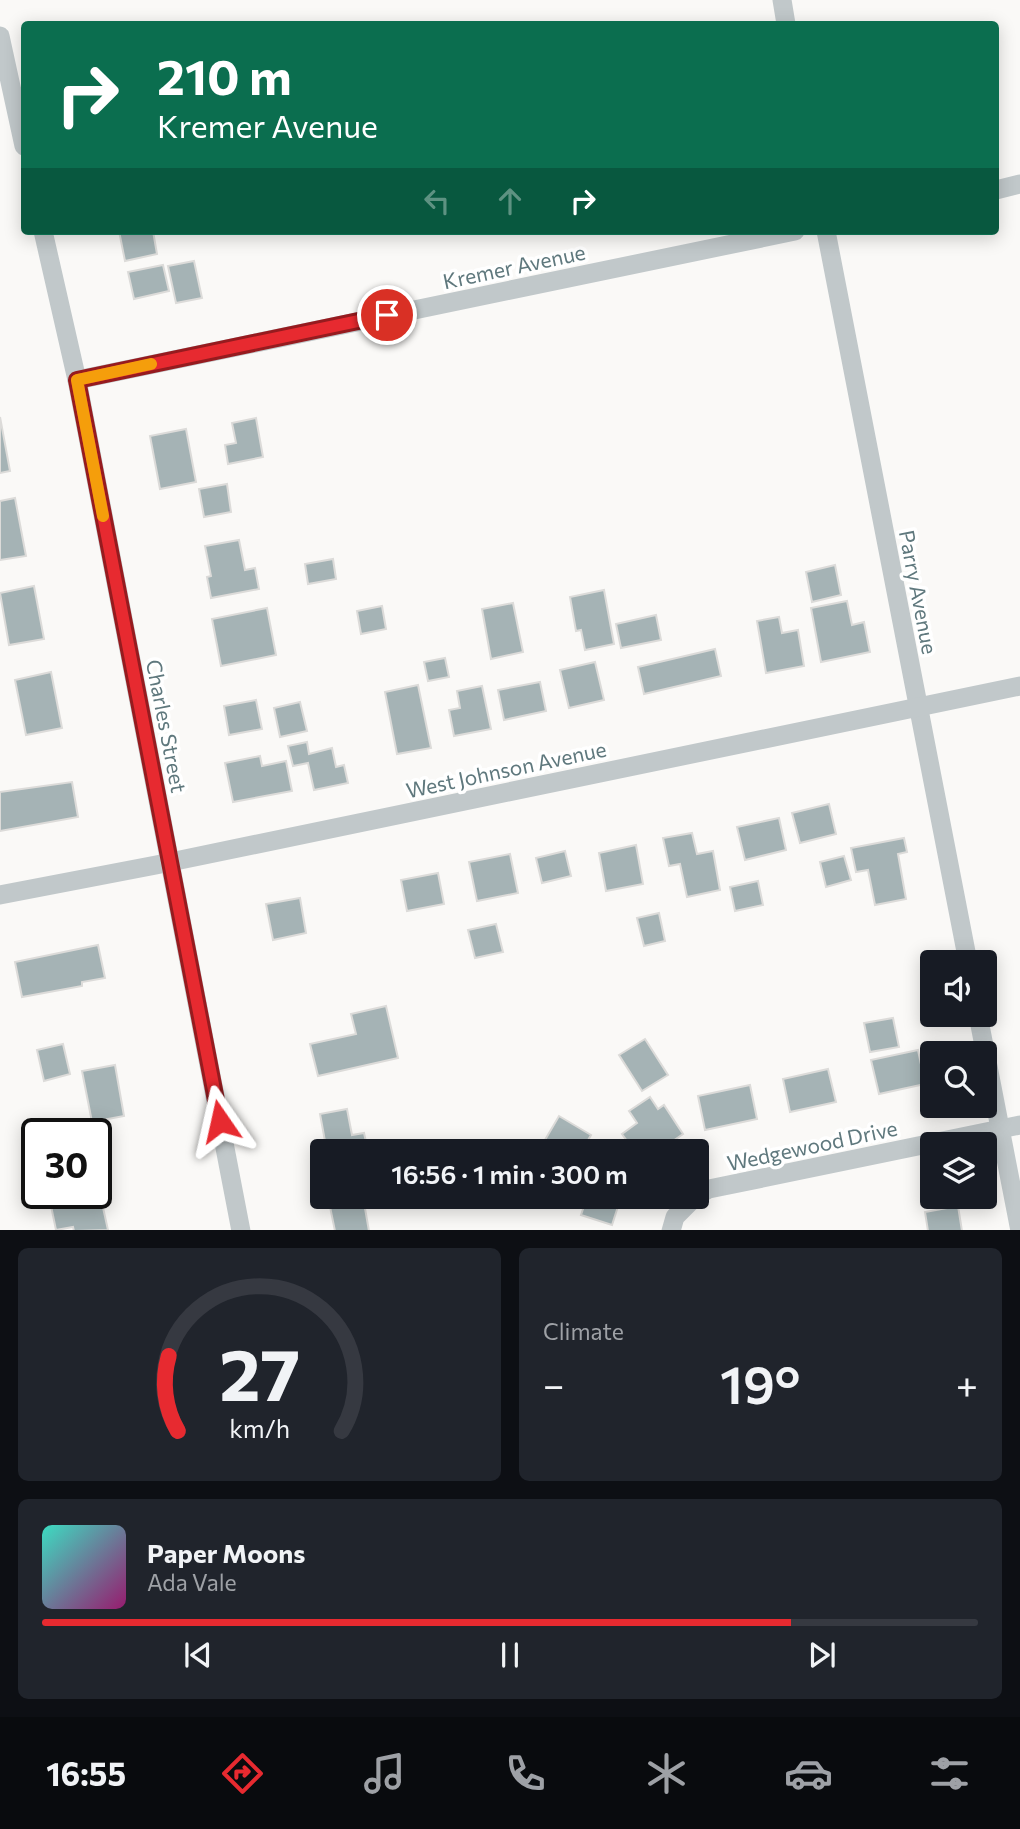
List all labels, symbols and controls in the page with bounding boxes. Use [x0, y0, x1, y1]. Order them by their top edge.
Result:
text: 210 m [157, 45, 292, 105]
icon: right [42, 49, 133, 140]
text: Kremer Avenue [157, 105, 378, 145]
icon: left [418, 182, 456, 220]
icon: ahead [491, 182, 529, 220]
icon: right [564, 182, 602, 220]
street label: Kremer Avenue [440, 239, 588, 293]
pin [357, 285, 417, 345]
icon: arrive [368, 296, 406, 334]
street label: Parry Avenue [895, 528, 943, 656]
street label: Charles Street [142, 657, 192, 795]
street label: West Johnson Avenue [404, 736, 608, 802]
map controls [920, 950, 997, 1209]
button: sound [920, 950, 997, 1027]
button: search [920, 1041, 997, 1118]
position arrow [183, 1084, 257, 1158]
street label: Wedgewood Drive [725, 1115, 899, 1175]
speed limit sign: 30 [21, 1118, 112, 1209]
button: layers [920, 1132, 997, 1209]
text: 16:56 · 1 min · 300 m [391, 1158, 628, 1189]
text: Climate [543, 1317, 624, 1345]
text: 27 [219, 1327, 300, 1416]
text: 19° [720, 1351, 800, 1415]
text: − [543, 1360, 565, 1407]
text: + [956, 1360, 978, 1407]
text: km/h [229, 1412, 290, 1442]
text: Paper Moons [147, 1537, 305, 1568]
text: Ada Vale [147, 1568, 237, 1596]
icon: previous [179, 1636, 217, 1674]
icon: pause [491, 1636, 529, 1674]
icon: next [803, 1636, 841, 1674]
icon: directions [218, 1749, 267, 1798]
icon: music [360, 1749, 409, 1798]
icon: phone [501, 1749, 550, 1798]
icon: climate [642, 1749, 691, 1798]
icon: car [784, 1749, 833, 1798]
icon: filters [925, 1749, 974, 1798]
text: 16:55 [46, 1753, 126, 1793]

